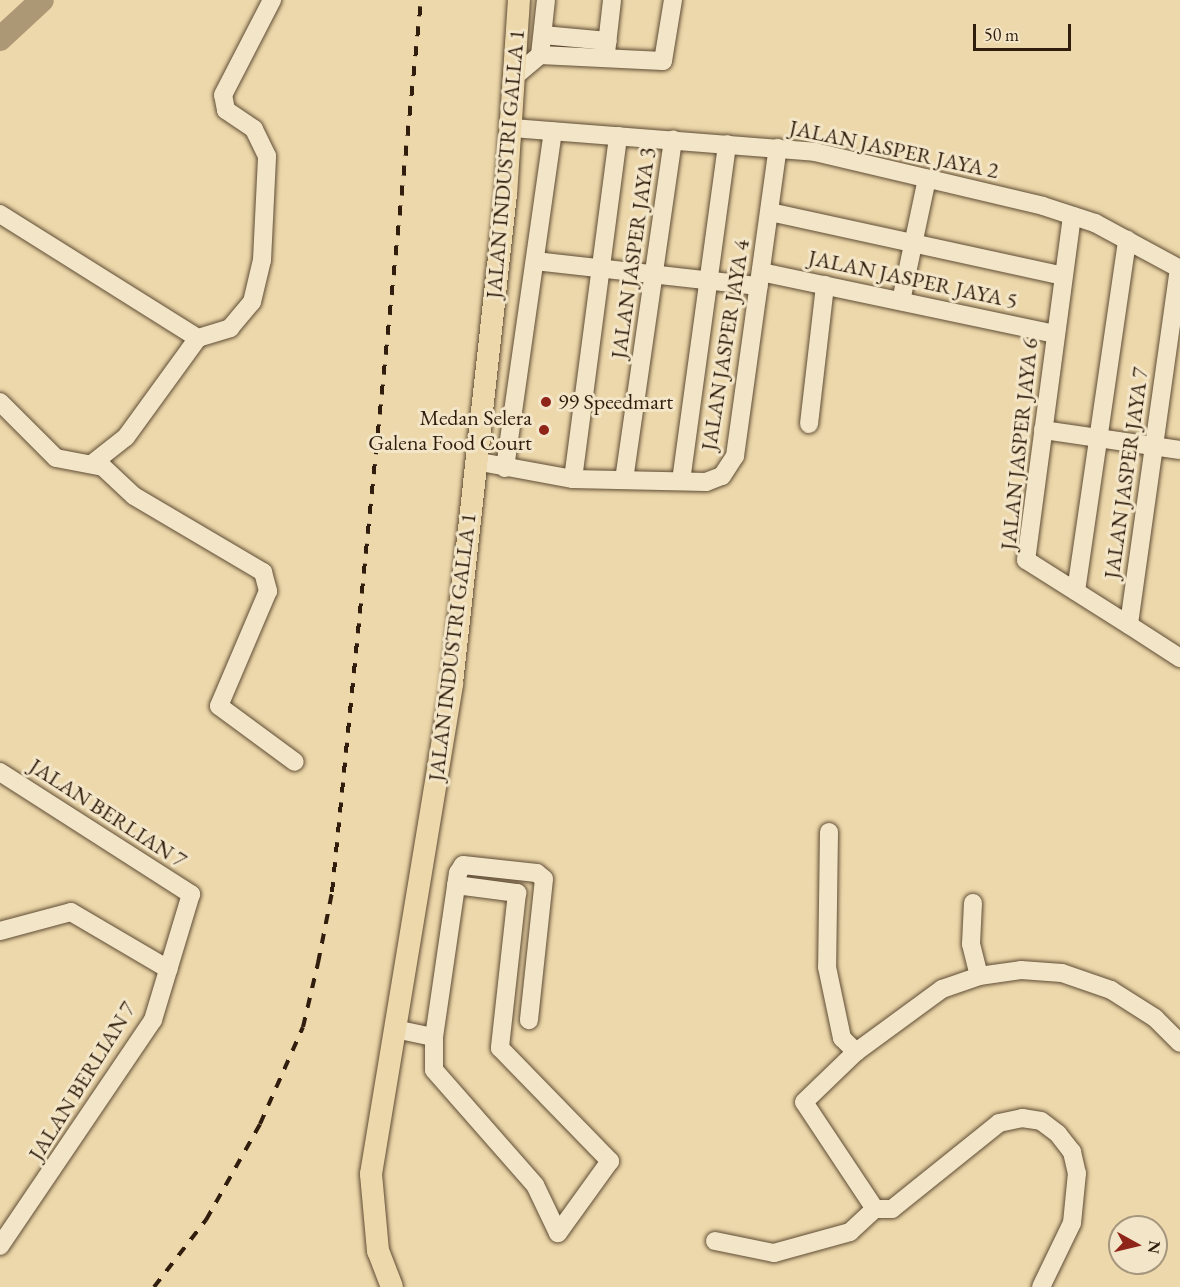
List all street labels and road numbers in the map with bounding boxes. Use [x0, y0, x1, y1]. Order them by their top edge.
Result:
street label: JALAN INDUSTRI GALLA 1 [480, 28, 530, 300]
street label: JALAN JASPER JAYA 2 [787, 114, 1001, 184]
street label: JALAN JASPER JAYA 3 [605, 146, 661, 360]
street label: JALAN JASPER JAYA 4 [695, 238, 755, 452]
street label: JALAN JASPER JAYA 5 [806, 244, 1020, 314]
street label: JALAN JASPER JAYA 6 [995, 337, 1043, 551]
street label: JALAN JASPER JAYA 7 [1098, 366, 1154, 580]
street label: JALAN INDUSTRI GALLA 1 [422, 511, 482, 783]
street label: JALAN BERLIAN 7 [25, 752, 191, 874]
street label: JALAN BERLIAN 7 [23, 997, 141, 1165]

